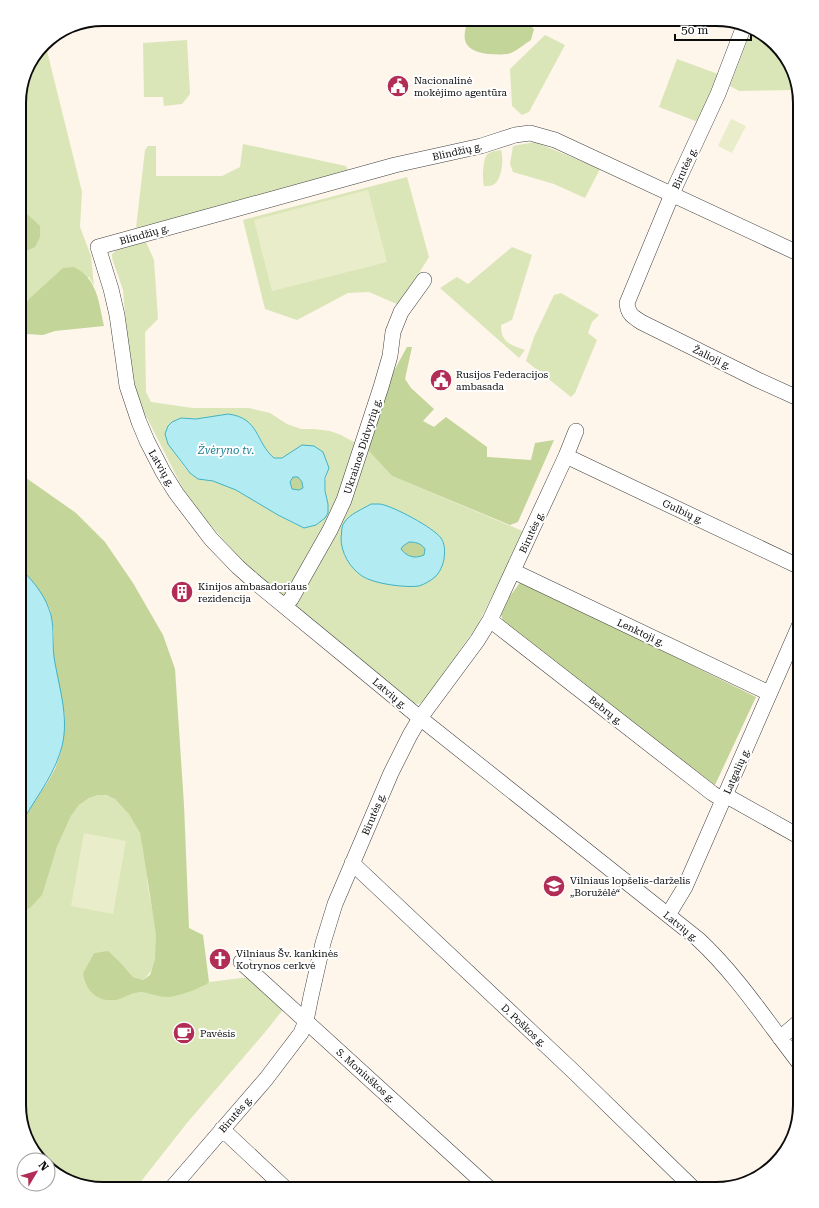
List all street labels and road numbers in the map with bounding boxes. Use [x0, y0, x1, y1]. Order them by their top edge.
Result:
street label: Blindžių g. [431, 140, 483, 163]
street label: Birutės g. [670, 146, 699, 191]
street label: Blindžių g. [118, 222, 170, 247]
street label: Žalioji g. [691, 344, 733, 371]
street label: Ukrainos Didvyrių g. [342, 397, 383, 496]
street label: Latvių g. [147, 448, 177, 489]
street label: Gulbių g. [661, 497, 705, 526]
street label: Birutės g. [517, 510, 546, 555]
street label: Lenktoji g. [615, 617, 666, 648]
street label: Latvių g. [370, 676, 409, 711]
street label: Bebrų g. [587, 694, 625, 727]
street label: Latgalių g. [721, 746, 751, 796]
street label: Birutės g. [360, 792, 387, 837]
street label: Latvių g. [661, 909, 700, 944]
street label: D. Poškos g. [499, 1002, 548, 1049]
street label: S. Moniuškos g. [334, 1046, 397, 1104]
street label: Birutės g. [217, 1094, 254, 1135]

